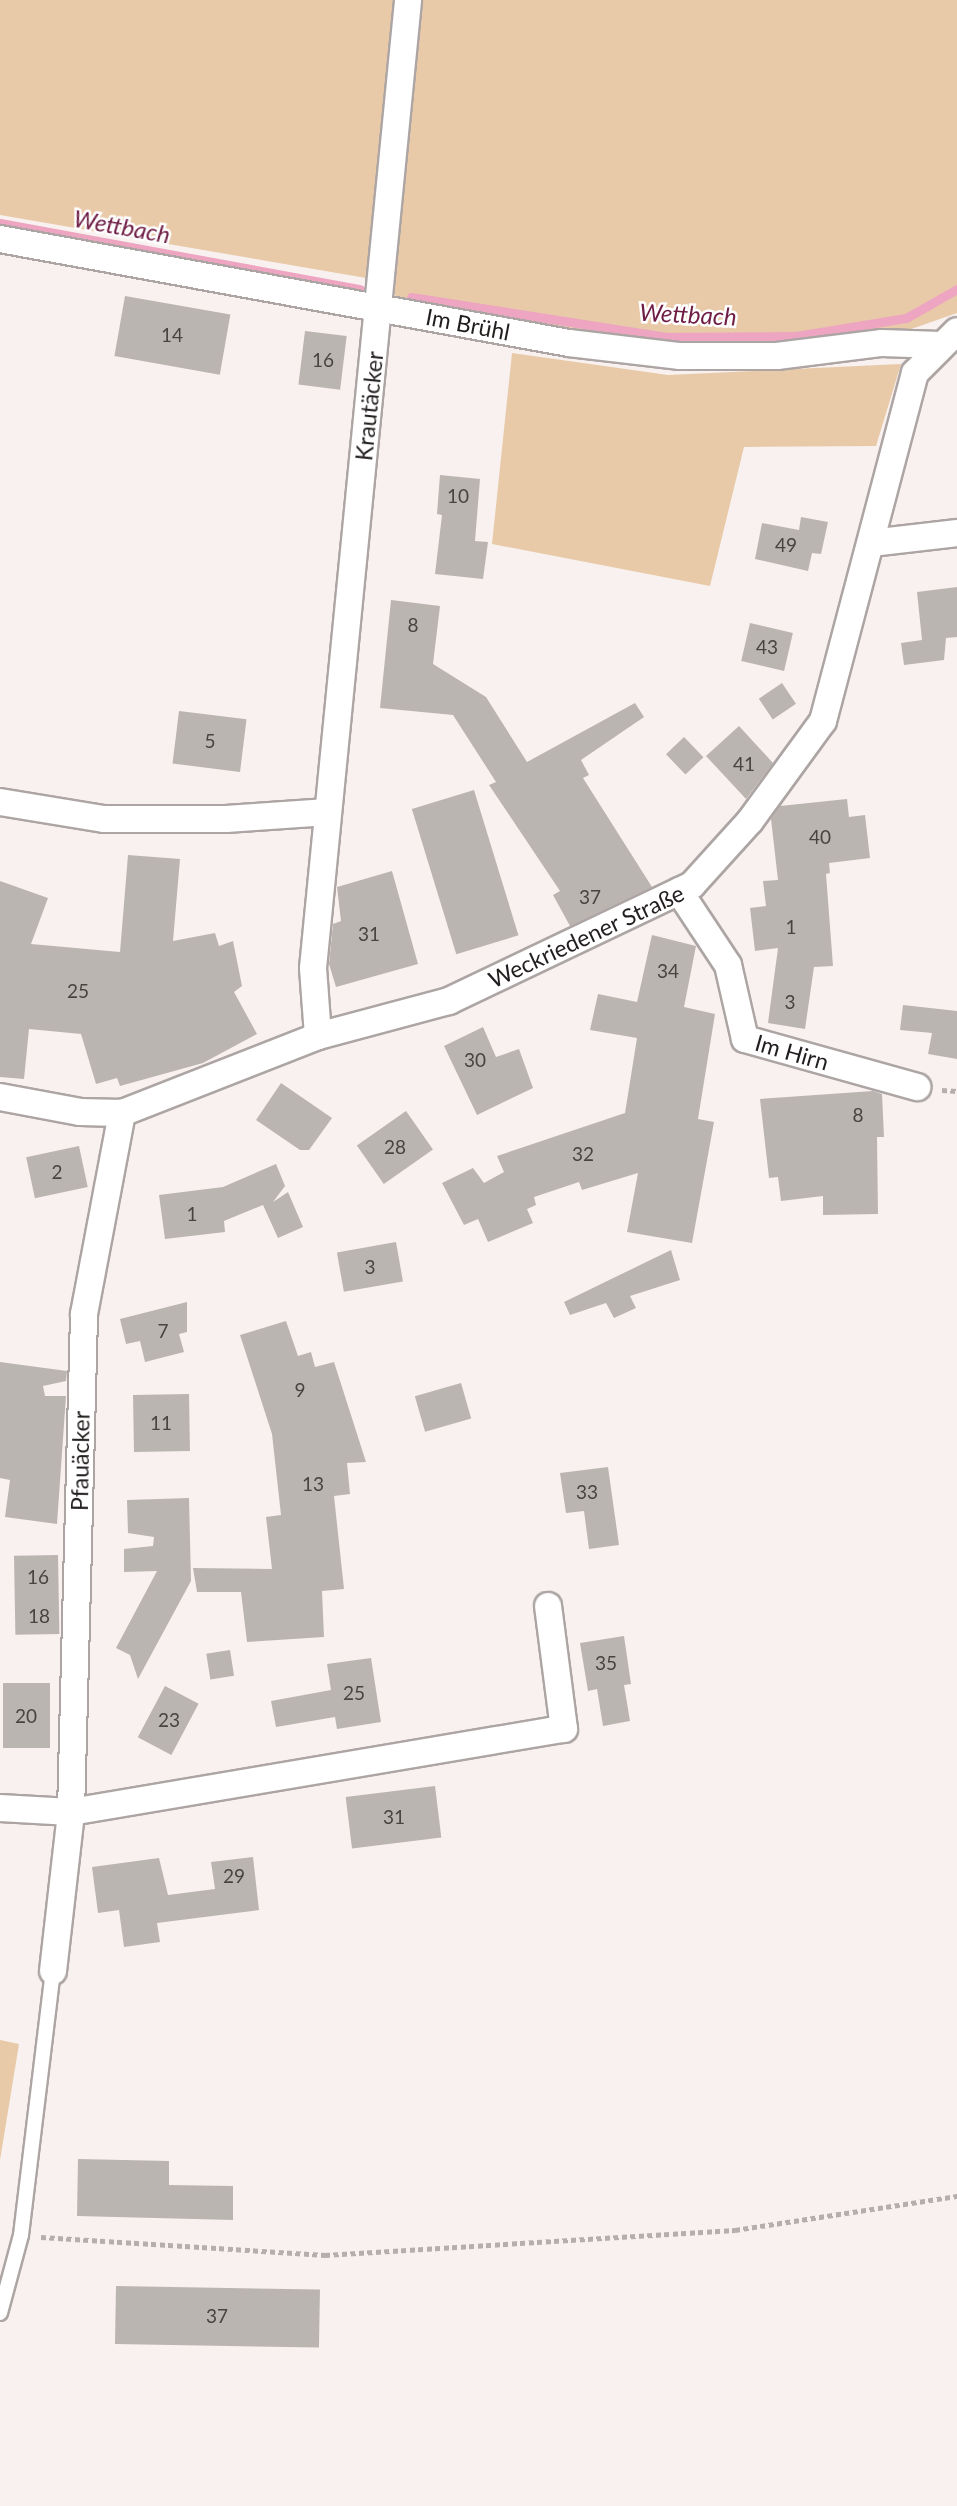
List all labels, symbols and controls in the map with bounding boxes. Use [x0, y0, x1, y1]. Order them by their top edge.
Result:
water label: Wettbach [72, 203, 172, 249]
water label: Wettbach [639, 297, 737, 331]
street label: Im Brühl [424, 302, 512, 346]
house number: 14 [161, 324, 183, 346]
house number: 16 [312, 349, 334, 371]
street label: Krautäcker [350, 350, 388, 462]
house number: 10 [447, 485, 469, 507]
house number: 49 [775, 534, 797, 556]
house number: 8 [407, 614, 419, 636]
house number: 43 [756, 636, 778, 658]
house number: 5 [204, 730, 216, 752]
house number: 41 [733, 753, 755, 775]
house number: 40 [809, 826, 831, 848]
street label: Weckriedener Straße [484, 878, 688, 994]
house number: 37 [579, 886, 601, 908]
house number: 1 [785, 916, 797, 938]
house number: 31 [358, 923, 380, 945]
house number: 34 [657, 960, 679, 982]
house number: 25 [67, 980, 89, 1002]
house number: 3 [784, 991, 796, 1013]
street label: Im Hirn [752, 1028, 832, 1076]
house number: 30 [464, 1049, 486, 1071]
house number: 8 [852, 1104, 864, 1126]
house number: 28 [384, 1136, 406, 1158]
house number: 32 [572, 1143, 594, 1165]
house number: 2 [51, 1161, 63, 1183]
house number: 1 [186, 1203, 198, 1225]
house number: 3 [364, 1256, 376, 1278]
house number: 7 [157, 1320, 169, 1342]
house number: 9 [294, 1379, 306, 1401]
street label: Pfauäcker [65, 1411, 95, 1511]
house number: 11 [150, 1412, 172, 1434]
house number: 13 [302, 1473, 324, 1495]
house number: 33 [576, 1481, 598, 1503]
house number: 16 [27, 1566, 49, 1588]
house number: 18 [28, 1605, 50, 1627]
house number: 35 [595, 1652, 617, 1674]
house number: 25 [343, 1682, 365, 1704]
house number: 20 [15, 1705, 37, 1727]
house number: 23 [158, 1709, 180, 1731]
house number: 31 [383, 1806, 405, 1828]
house number: 29 [223, 1865, 245, 1887]
house number: 37 [206, 2305, 228, 2327]

